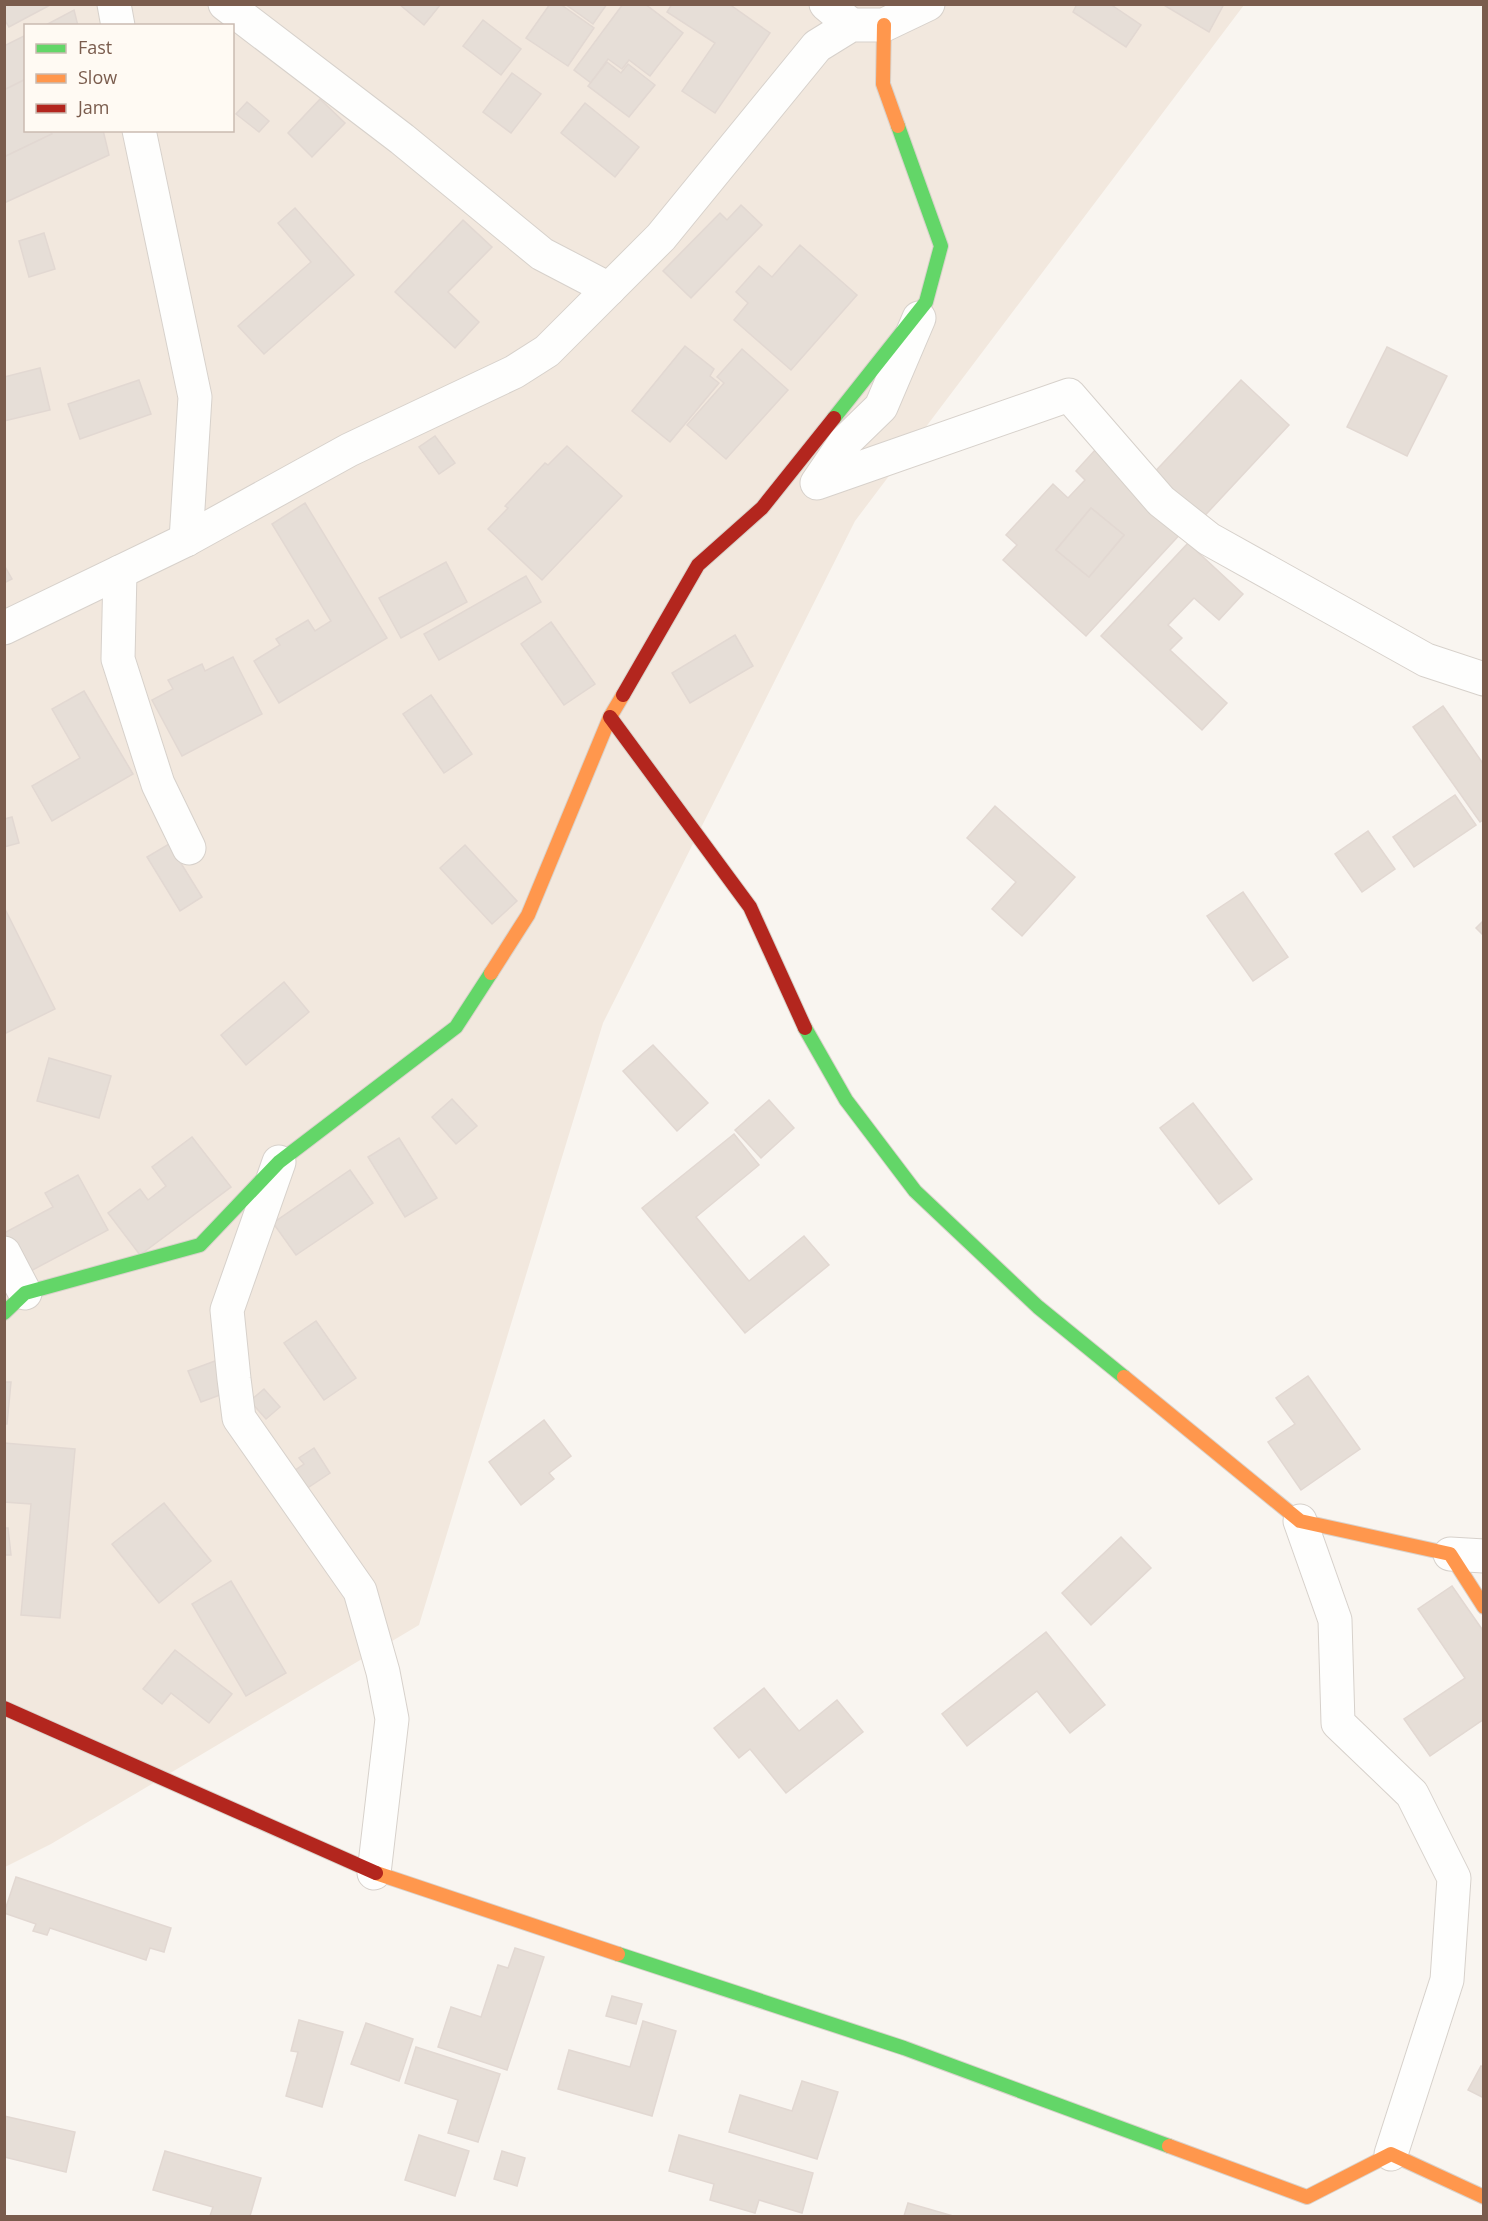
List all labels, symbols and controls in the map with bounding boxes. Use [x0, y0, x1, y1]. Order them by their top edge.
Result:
legend [24, 24, 234, 132]
text: Fast [78, 35, 112, 59]
text: Slow [78, 65, 117, 89]
text: Jam [76, 95, 110, 119]

